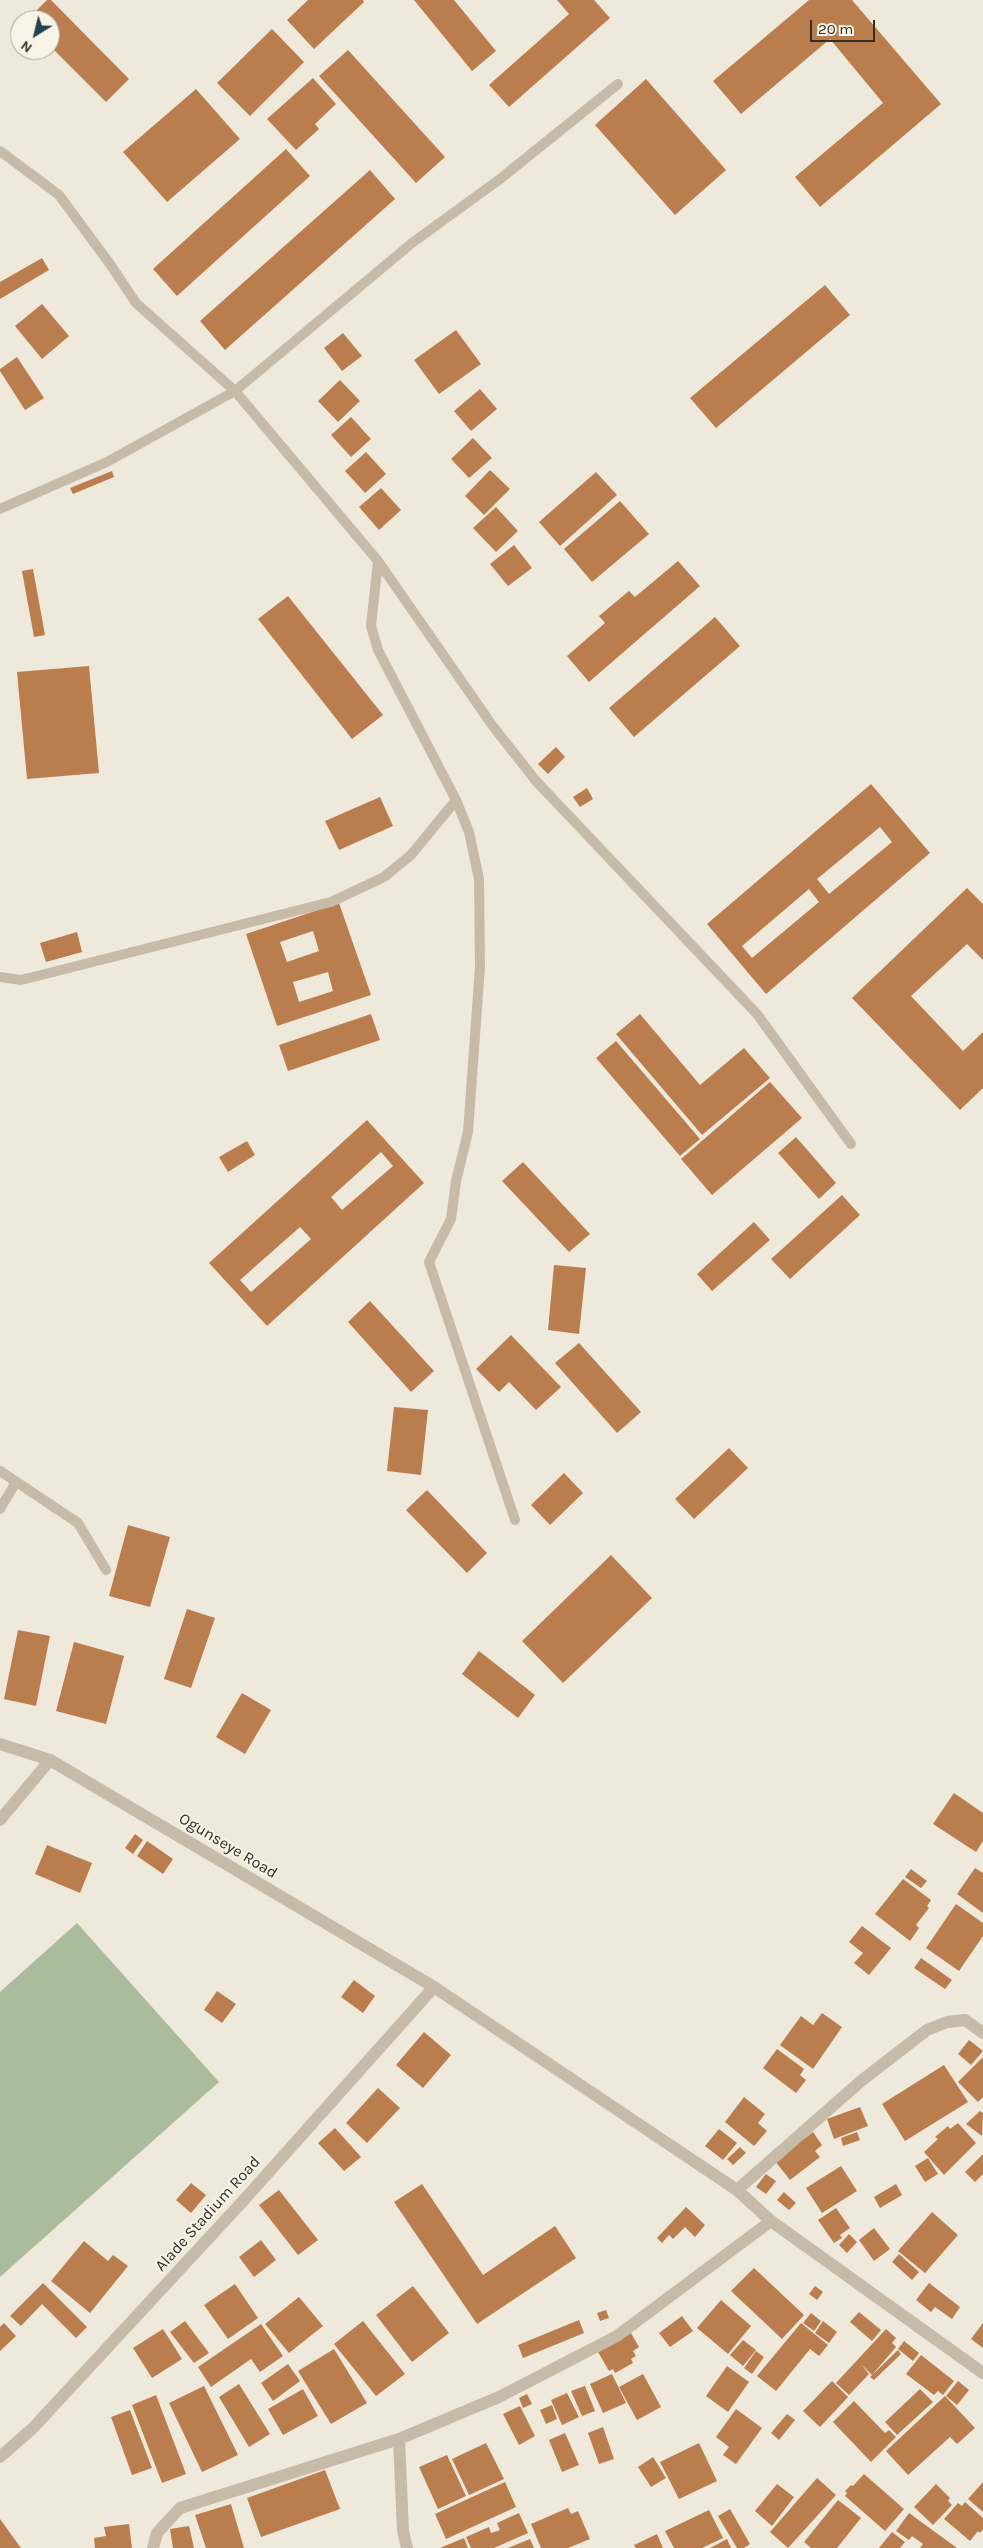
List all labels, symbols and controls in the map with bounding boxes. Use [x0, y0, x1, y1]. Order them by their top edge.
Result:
north arrow [10, 10, 60, 60]
scale bar [813, 10, 878, 42]
text: 20 m [818, 20, 853, 38]
text: N [17, 37, 36, 57]
street label: Ogunseye Road [175, 1809, 281, 1883]
street label: Alade Stadium Road [151, 2153, 265, 2275]

